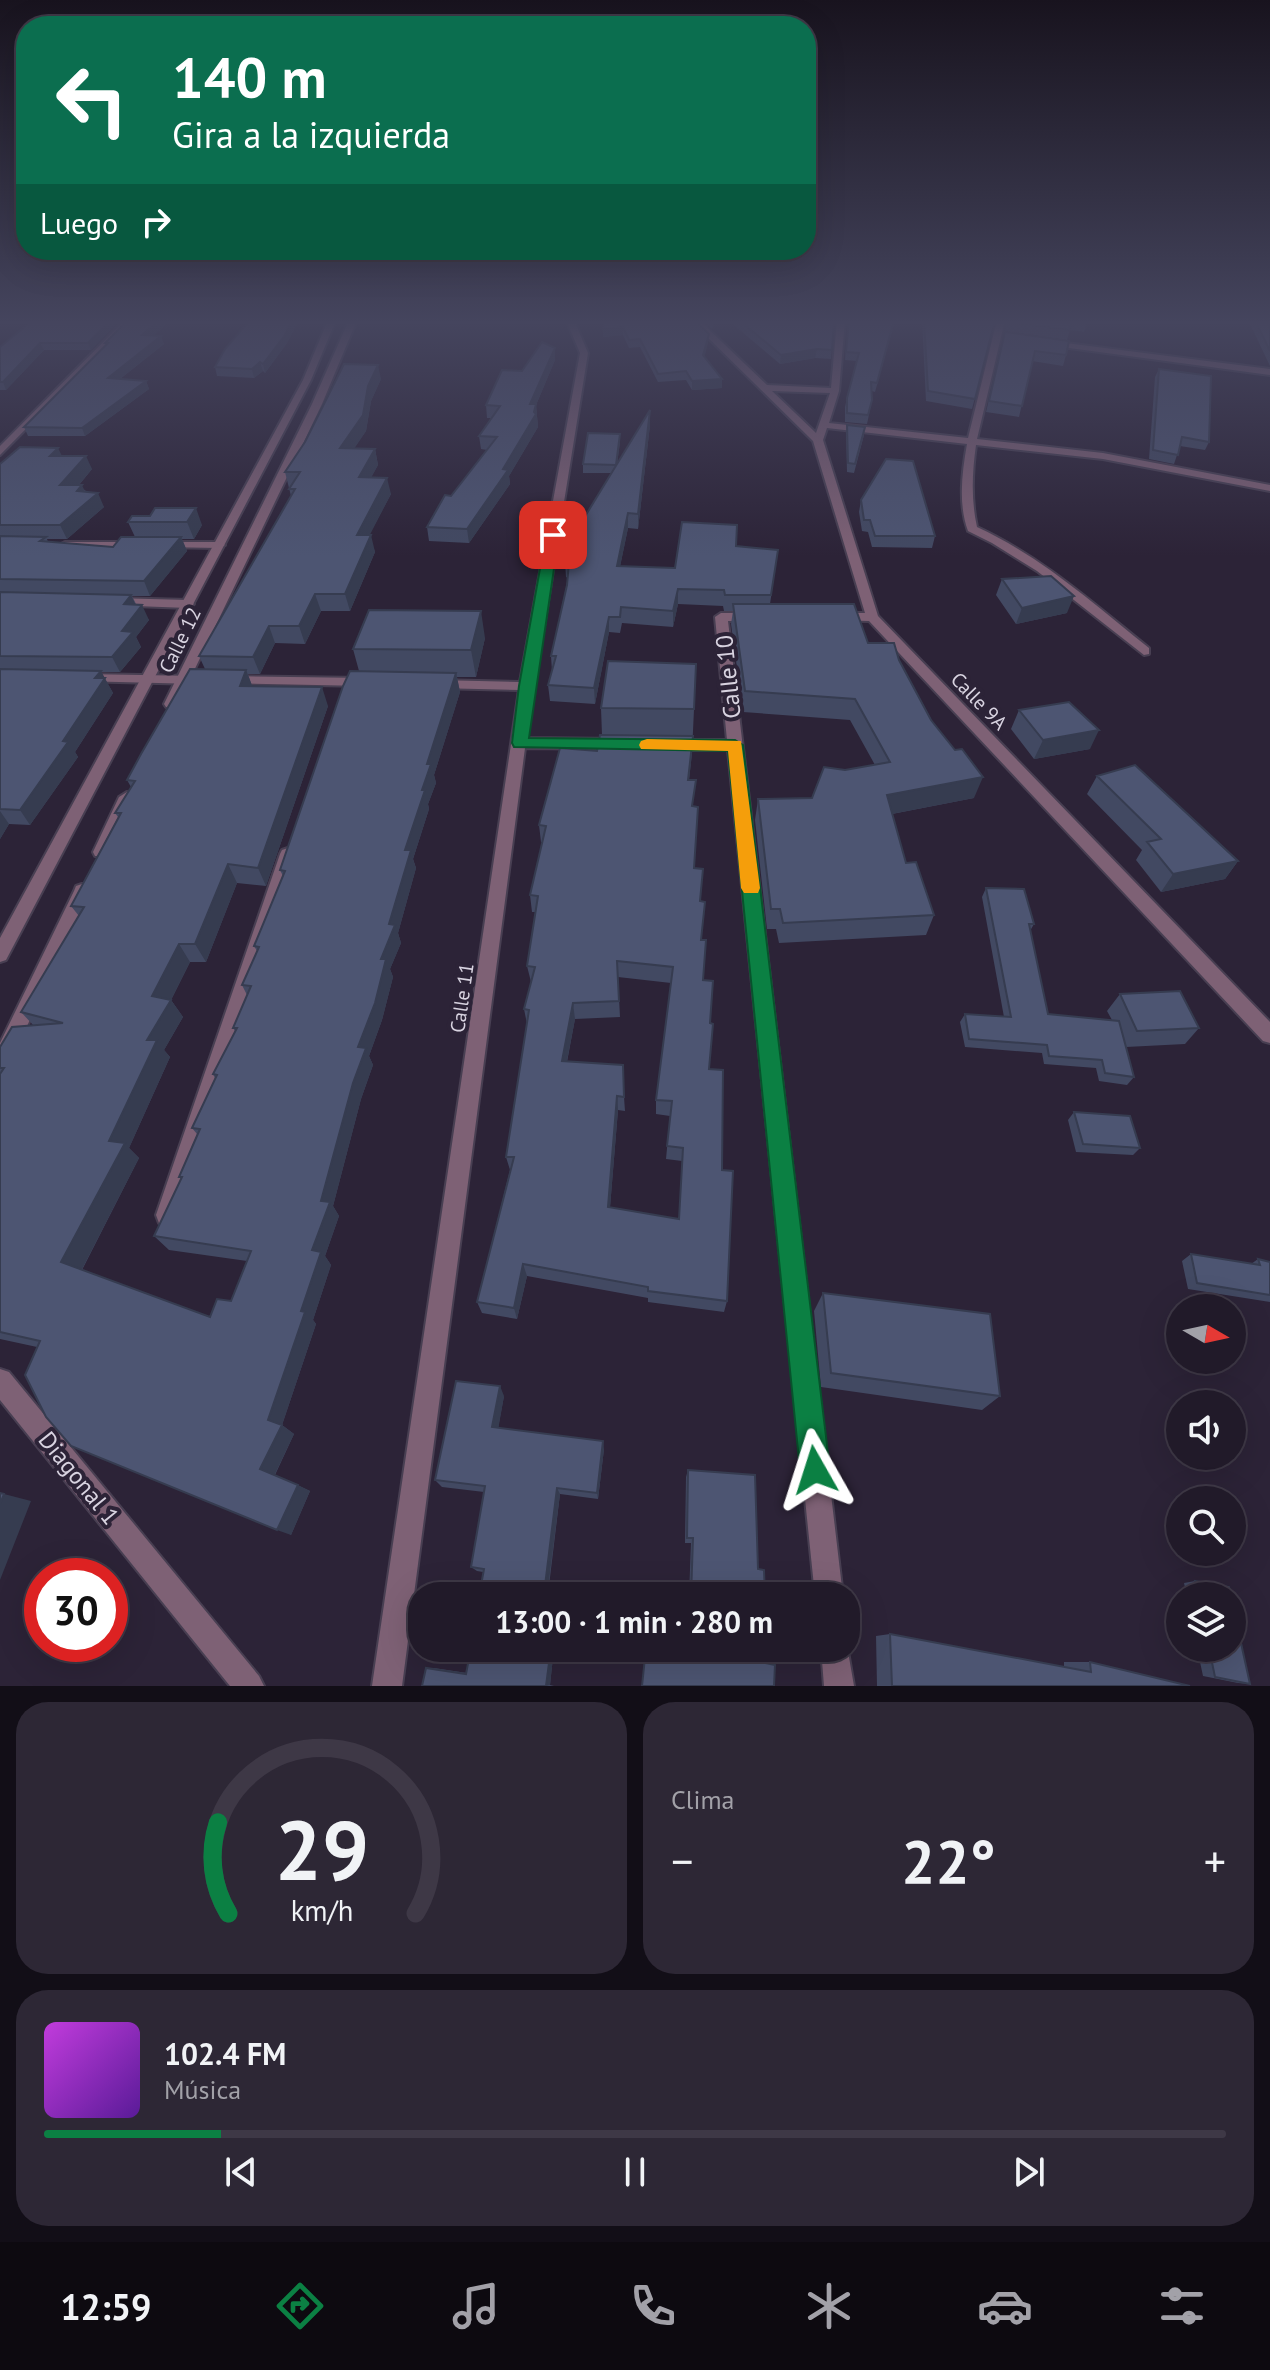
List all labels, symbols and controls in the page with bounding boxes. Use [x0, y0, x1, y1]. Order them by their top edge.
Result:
text: 140 m [172, 41, 327, 113]
icon: left [40, 48, 144, 152]
text: Gira a la izquierda [172, 111, 450, 158]
icon: right [134, 200, 178, 244]
text: Luego [40, 203, 118, 242]
pin [519, 501, 587, 569]
icon: arrive [531, 513, 575, 557]
street label: Calle 12 [153, 603, 207, 677]
street label: Calle 10 [708, 634, 748, 720]
street label: Calle 9A [945, 667, 1013, 736]
street label: Calle 11 [444, 962, 480, 1034]
north arrow [1166, 1294, 1246, 1374]
map controls [1166, 1294, 1246, 1662]
button: sound [1166, 1390, 1246, 1470]
street label: Diagonal 1 [32, 1425, 126, 1531]
position arrow [773, 1428, 857, 1512]
button: search [1166, 1486, 1246, 1566]
speed limit sign: 30 [24, 1558, 128, 1662]
button: layers [1166, 1582, 1246, 1662]
text: 13:00 · 1 min · 280 m [495, 1602, 773, 1641]
text: Clima [671, 1783, 734, 1816]
text: 29 [274, 1795, 369, 1903]
text: 22° [901, 1822, 996, 1900]
text: − [671, 1832, 693, 1889]
text: + [1204, 1832, 1226, 1889]
text: km/h [290, 1892, 353, 1929]
text: 102.4 FM [164, 2034, 286, 2073]
text: Música [164, 2073, 241, 2106]
icon: previous [219, 2150, 263, 2194]
icon: pause [613, 2150, 657, 2194]
icon: next [1007, 2150, 1051, 2194]
icon: directions [272, 2278, 328, 2334]
icon: music [448, 2278, 504, 2334]
icon: phone [625, 2278, 681, 2334]
icon: climate [801, 2278, 857, 2334]
icon: car [977, 2278, 1033, 2334]
icon: filters [1154, 2278, 1210, 2334]
text: 12:59 [60, 2283, 152, 2330]

